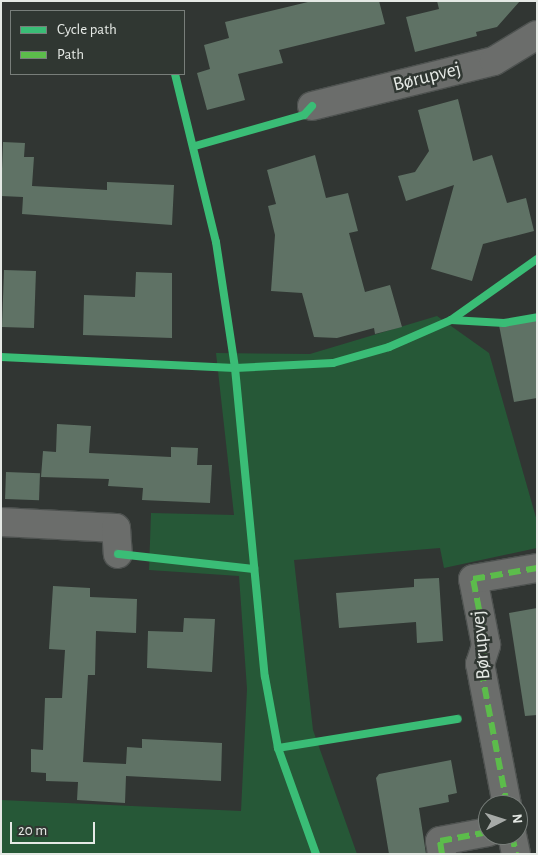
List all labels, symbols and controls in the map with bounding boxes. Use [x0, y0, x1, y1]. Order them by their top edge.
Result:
legend [10, 10, 185, 75]
text: Cycle path [57, 22, 117, 37]
text: Path [57, 47, 84, 62]
street label: Børupvej [390, 57, 464, 97]
street label: Børupvej [466, 609, 496, 681]
north arrow [478, 795, 528, 845]
scale bar [12, 812, 98, 844]
text: N [510, 813, 524, 824]
text: 20 m [18, 823, 47, 838]

